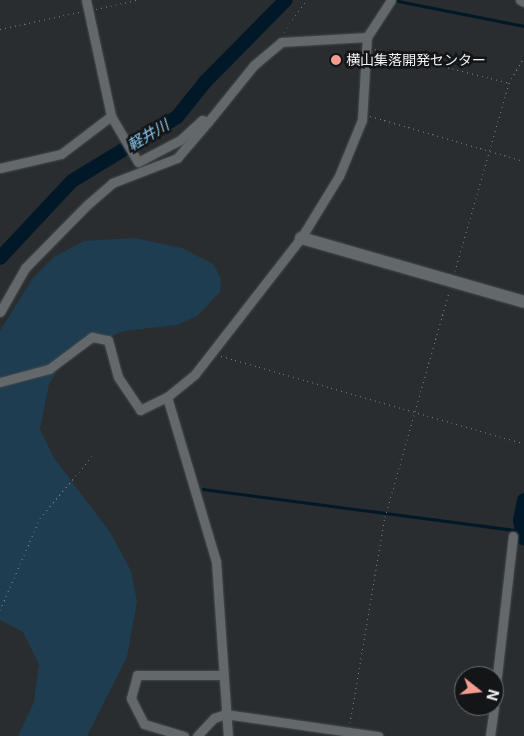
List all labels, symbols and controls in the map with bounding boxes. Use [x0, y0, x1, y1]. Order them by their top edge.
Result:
place label: 横山集落開発センター [346, 52, 486, 68]
marker: 横山集落開発センター [330, 54, 342, 66]
water label: 軽井川 [124, 116, 172, 154]
north arrow [454, 666, 504, 716]
text: N [483, 688, 503, 702]

